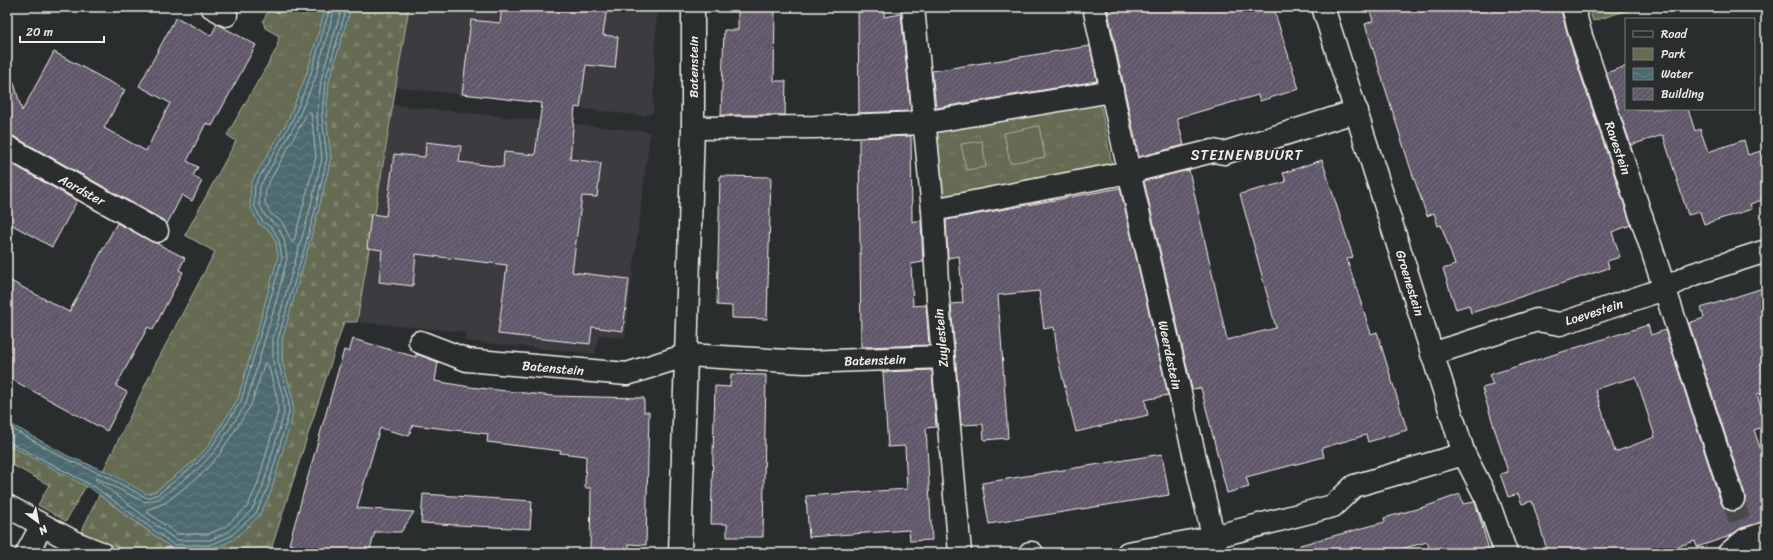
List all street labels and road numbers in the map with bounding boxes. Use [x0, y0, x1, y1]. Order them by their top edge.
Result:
street label: Batenstein [682, 36, 705, 98]
street label: Ravestein [1598, 118, 1638, 178]
street label: Aardster [54, 167, 110, 213]
street label: Groenestein [1389, 247, 1431, 319]
street label: Loevestein [1562, 292, 1626, 332]
street label: Zuylestein [927, 308, 955, 368]
street label: Weerdestein [1151, 318, 1189, 392]
street label: Batenstein [844, 347, 906, 373]
street label: Batenstein [521, 354, 585, 382]

